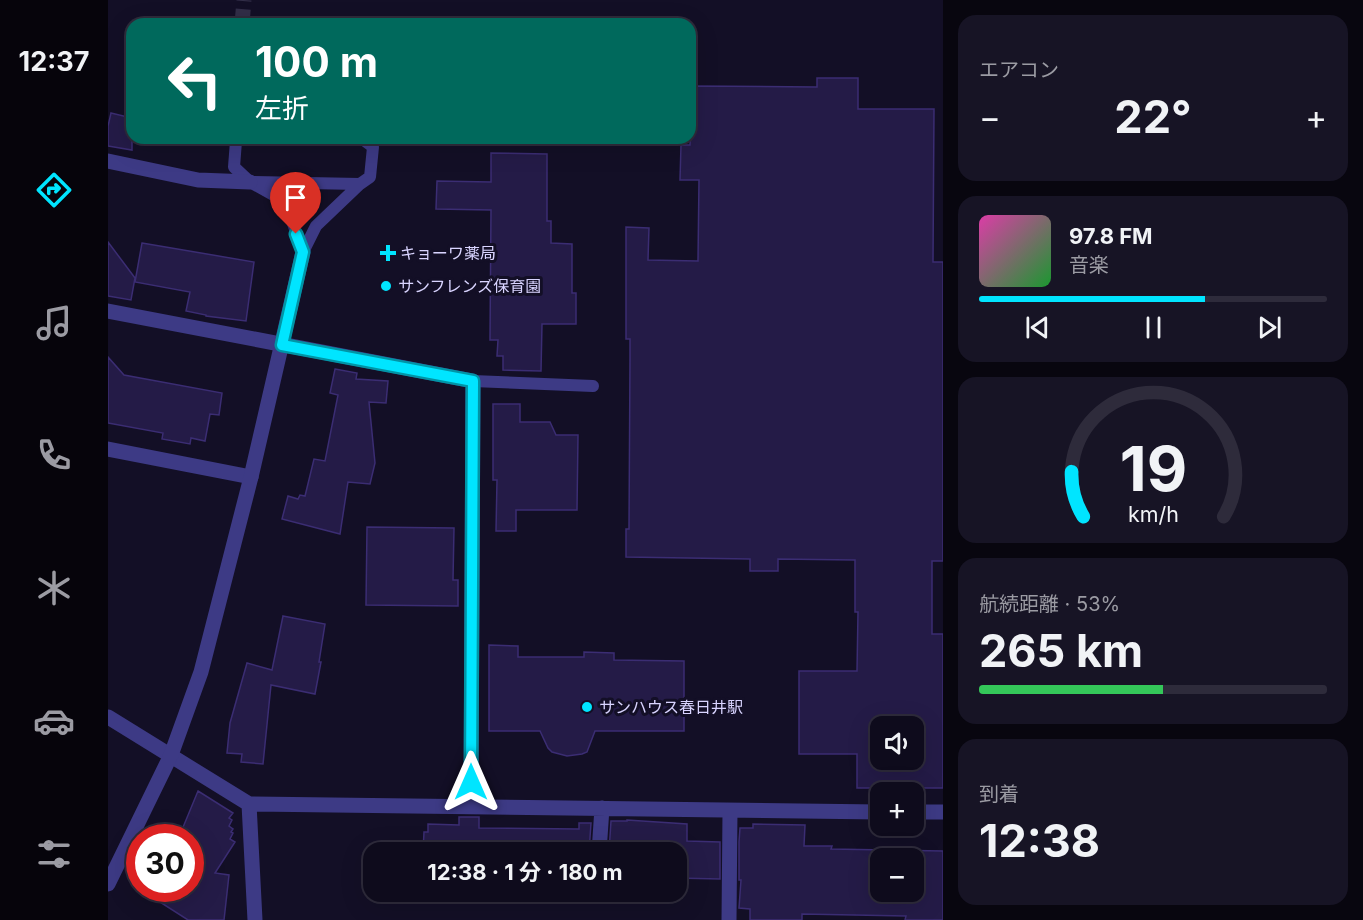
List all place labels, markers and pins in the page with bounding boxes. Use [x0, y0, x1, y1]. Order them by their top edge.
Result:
pin [270, 172, 321, 234]
place label: キョーワ薬局 [400, 243, 496, 263]
marker: キョーワ薬局 [381, 246, 395, 260]
place label: サンフレンズ保育園 [398, 276, 541, 296]
marker: サンフレンズ保育園 [379, 279, 393, 293]
place label: サンハウス春日井駅 [599, 697, 743, 717]
marker: サンハウス春日井駅 [580, 700, 594, 714]

